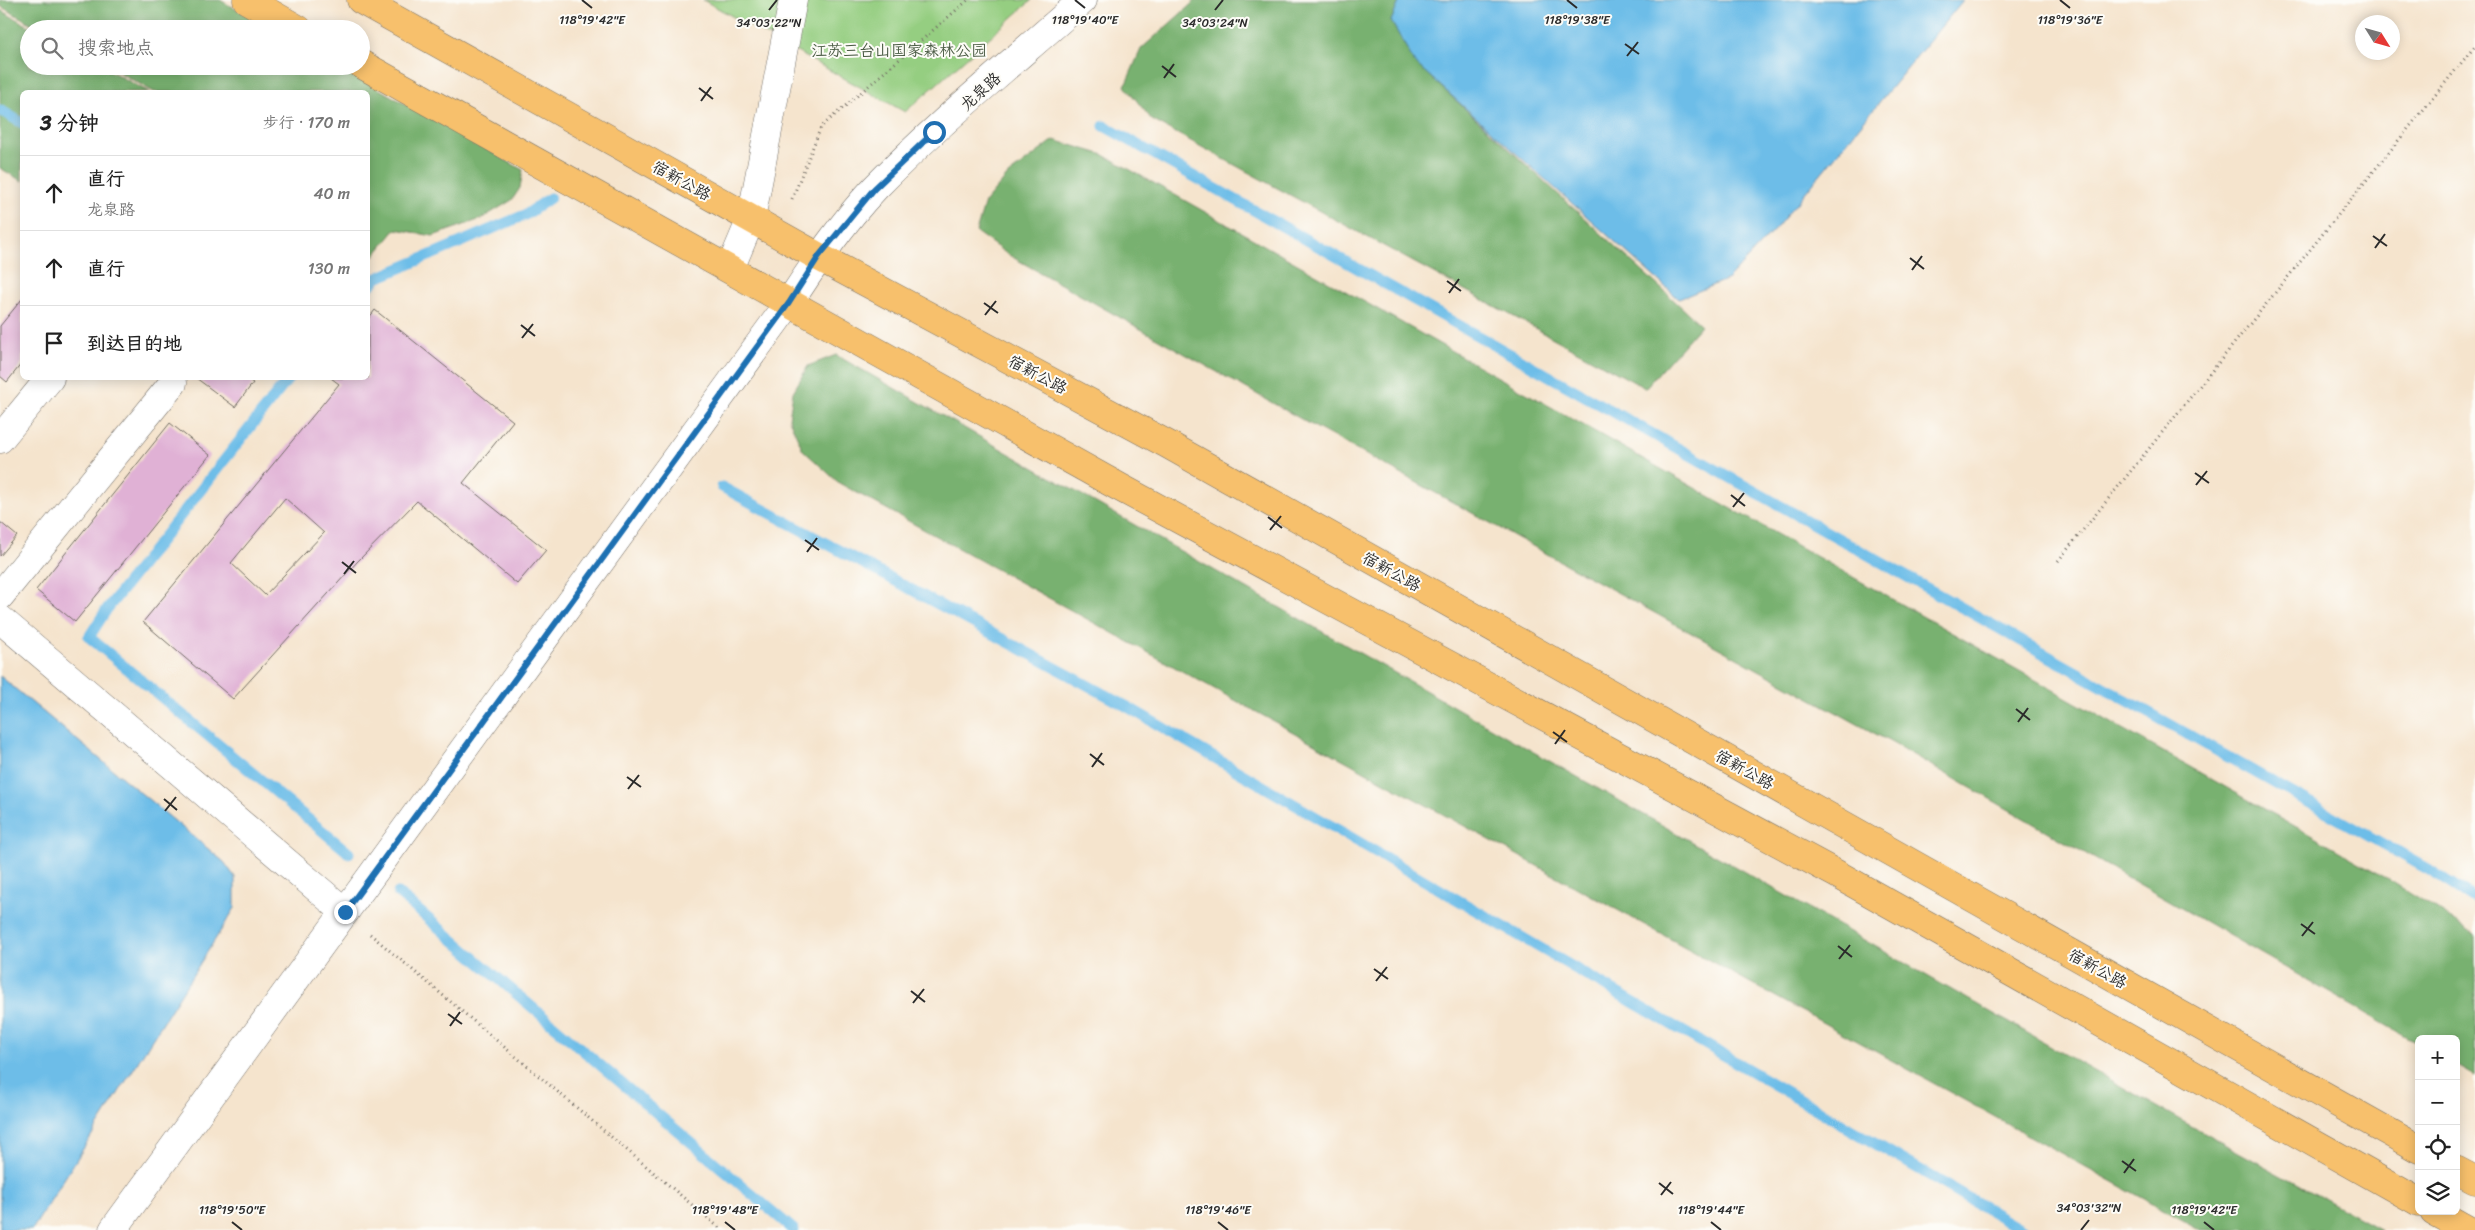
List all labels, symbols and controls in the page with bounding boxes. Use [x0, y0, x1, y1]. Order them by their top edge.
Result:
text: 118°19'42"E [559, 9, 626, 31]
text: 118°19'40"E [1052, 9, 1120, 31]
text: 118°19'38"E [1544, 9, 1611, 31]
text: 118°19'36"E [2038, 9, 2104, 31]
text: 34°03'22"N [736, 12, 802, 34]
text: 34°03'24"N [1182, 12, 1248, 34]
north arrow [2355, 15, 2400, 60]
search box [20, 20, 370, 75]
text: 搜索地点 [78, 31, 154, 64]
icon: search [38, 34, 66, 62]
park label: 江苏三台山国家森林公园 [811, 36, 987, 65]
street label: 龙泉路 [953, 65, 1008, 118]
text: 3 分钟 [40, 104, 99, 142]
text: 步行 · 170 m [263, 108, 350, 137]
route start [923, 121, 946, 144]
street label: 宿新公路 [647, 152, 717, 209]
text: 直行 [87, 162, 125, 195]
icon: ahead [40, 179, 68, 207]
text: 40 m [313, 179, 350, 208]
text: 龙泉路 [87, 195, 135, 224]
text: 直行 [87, 252, 125, 285]
icon: ahead [40, 254, 68, 282]
text: 130 m [308, 254, 350, 283]
text: 到达目的地 [87, 327, 182, 360]
icon: arrive [40, 329, 68, 357]
street label: 宿新公路 [1003, 347, 1073, 402]
street label: 宿新公路 [1357, 543, 1427, 600]
street label: 宿新公路 [1710, 741, 1780, 798]
route end [334, 901, 357, 924]
street label: 宿新公路 [2063, 940, 2133, 997]
map controls [2415, 1035, 2460, 1215]
button: + [2415, 1035, 2460, 1080]
button: − [2415, 1080, 2460, 1125]
button: locate [2415, 1125, 2460, 1170]
button: layers [2415, 1170, 2460, 1215]
text: 34°03'32"N [2057, 1197, 2122, 1219]
text: 118°19'50"E [199, 1199, 266, 1221]
text: 118°19'48"E [692, 1199, 759, 1221]
text: 118°19'46"E [1185, 1199, 1252, 1221]
text: 118°19'44"E [1678, 1199, 1745, 1221]
text: 118°19'42"E [2171, 1199, 2238, 1221]

